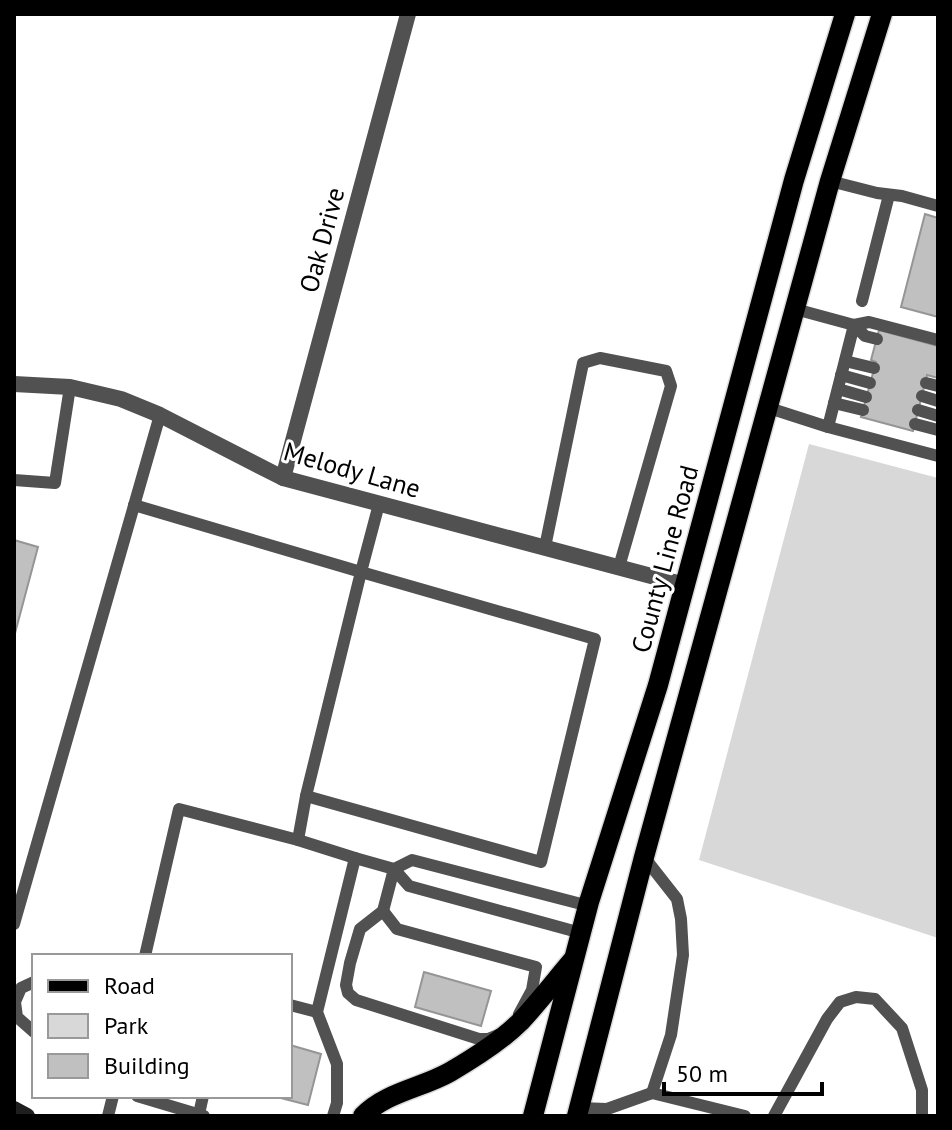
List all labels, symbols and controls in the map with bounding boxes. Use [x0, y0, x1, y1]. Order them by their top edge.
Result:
street label: Oak Drive [292, 184, 351, 296]
street label: Melody Lane [280, 434, 424, 505]
street label: County Line Road [624, 461, 705, 656]
legend [32, 954, 292, 1098]
text: Road [104, 970, 155, 1001]
text: Park [104, 1010, 149, 1041]
scale bar [664, 1046, 822, 1096]
text: Building [104, 1050, 190, 1081]
text: 50 m [676, 1058, 728, 1089]

